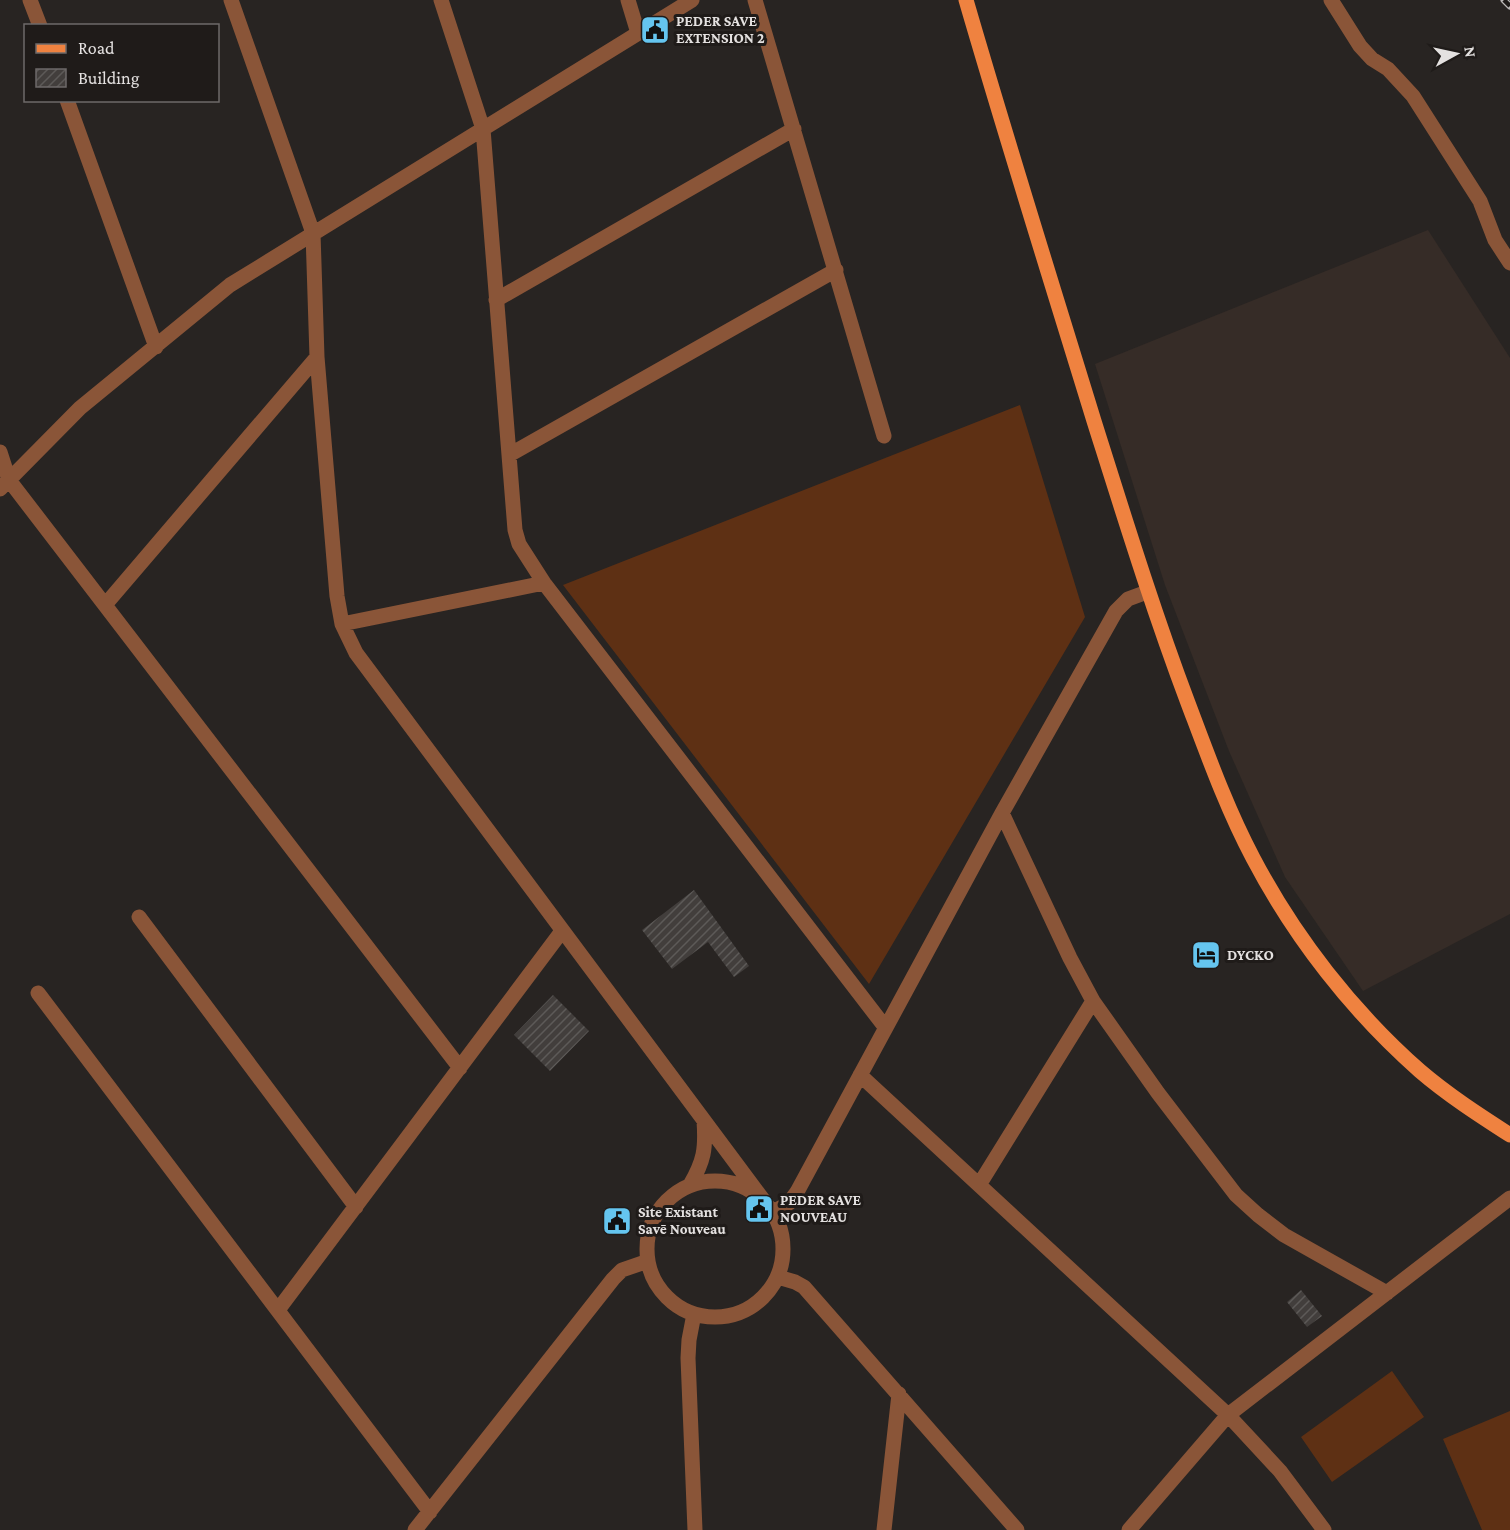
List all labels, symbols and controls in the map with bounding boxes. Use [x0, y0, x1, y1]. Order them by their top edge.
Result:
place label: PEDER SAVE EXTENSION 2 [676, 13, 765, 46]
public building icon: PEDER SAVE EXTENSION 2 [639, 14, 671, 46]
legend [24, 24, 219, 102]
north arrow [1426, 24, 1486, 84]
text: Road [78, 38, 115, 58]
text: N [1461, 45, 1480, 59]
text: Building [78, 68, 140, 88]
hotel icon: DYCKO [1190, 939, 1222, 971]
place label: DYCKO [1227, 947, 1274, 963]
place label: PEDER SAVE NOUVEAU [780, 1192, 862, 1225]
public building icon: PEDER SAVE NOUVEAU [743, 1193, 775, 1225]
place label: Site Existant Savē Nouveau [638, 1204, 726, 1237]
public building icon: Site Existant Savē Nouveau [601, 1205, 633, 1237]

